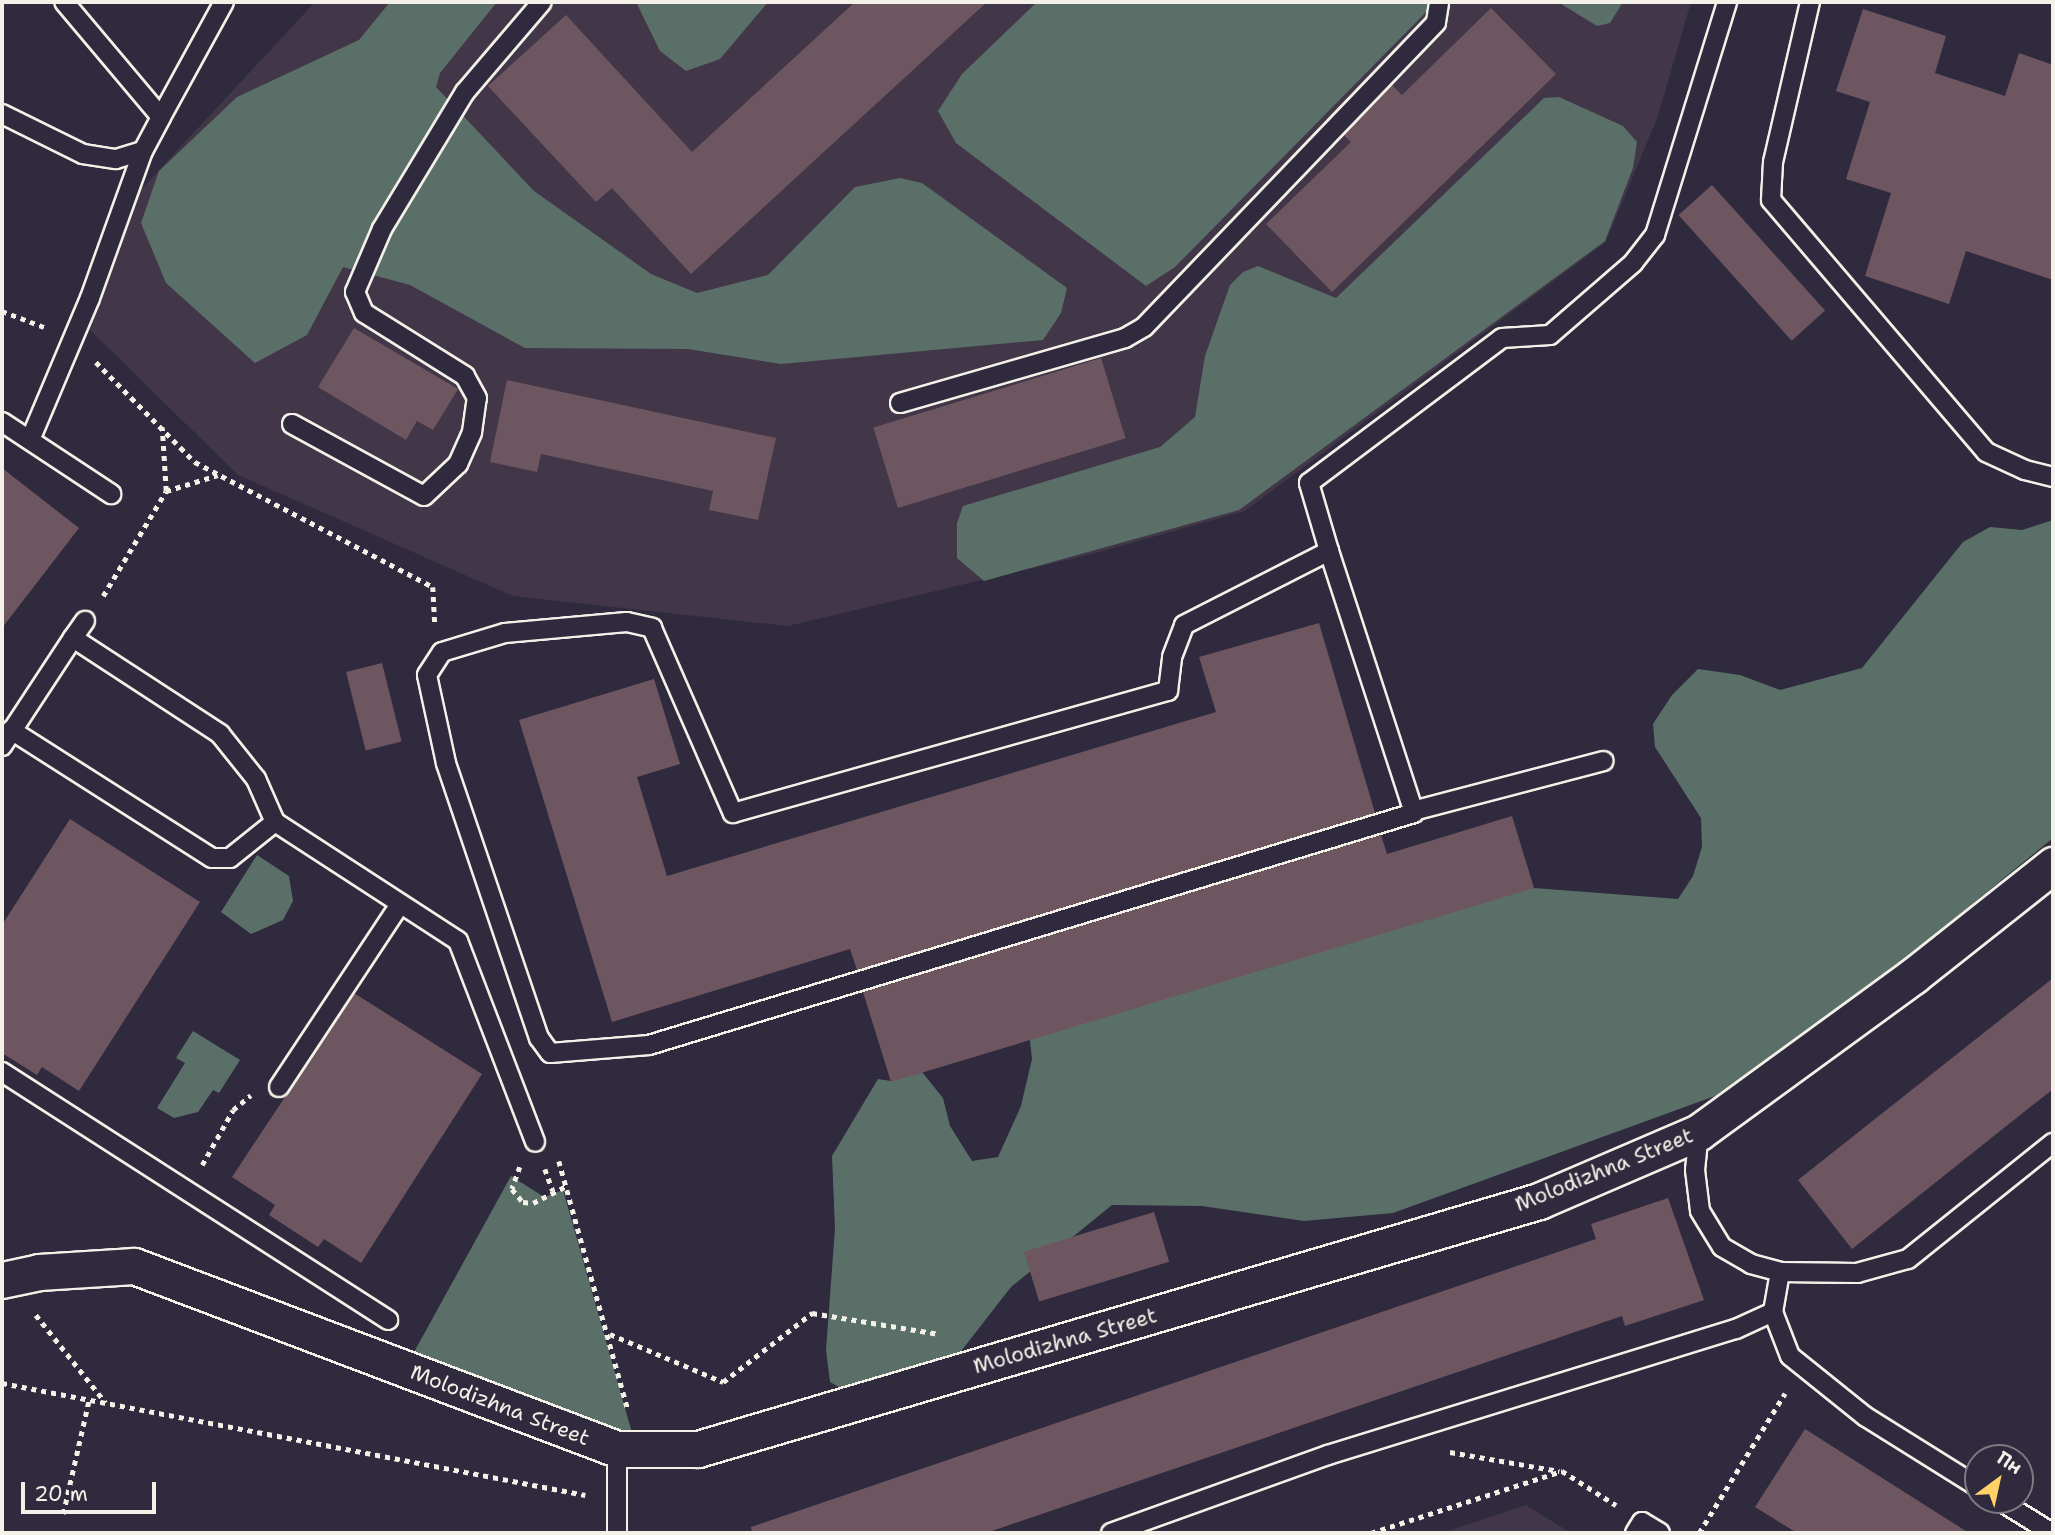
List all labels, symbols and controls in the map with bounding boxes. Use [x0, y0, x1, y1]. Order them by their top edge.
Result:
street label: Molodizhna Street [1511, 1123, 1697, 1217]
street label: Molodizhna Street [970, 1303, 1160, 1379]
street label: Molodizhna Street [407, 1359, 593, 1451]
north arrow [1964, 1444, 2034, 1514]
text: Пн [1992, 1445, 2027, 1480]
scale bar [24, 1468, 159, 1512]
text: 20 m [34, 1480, 88, 1508]

